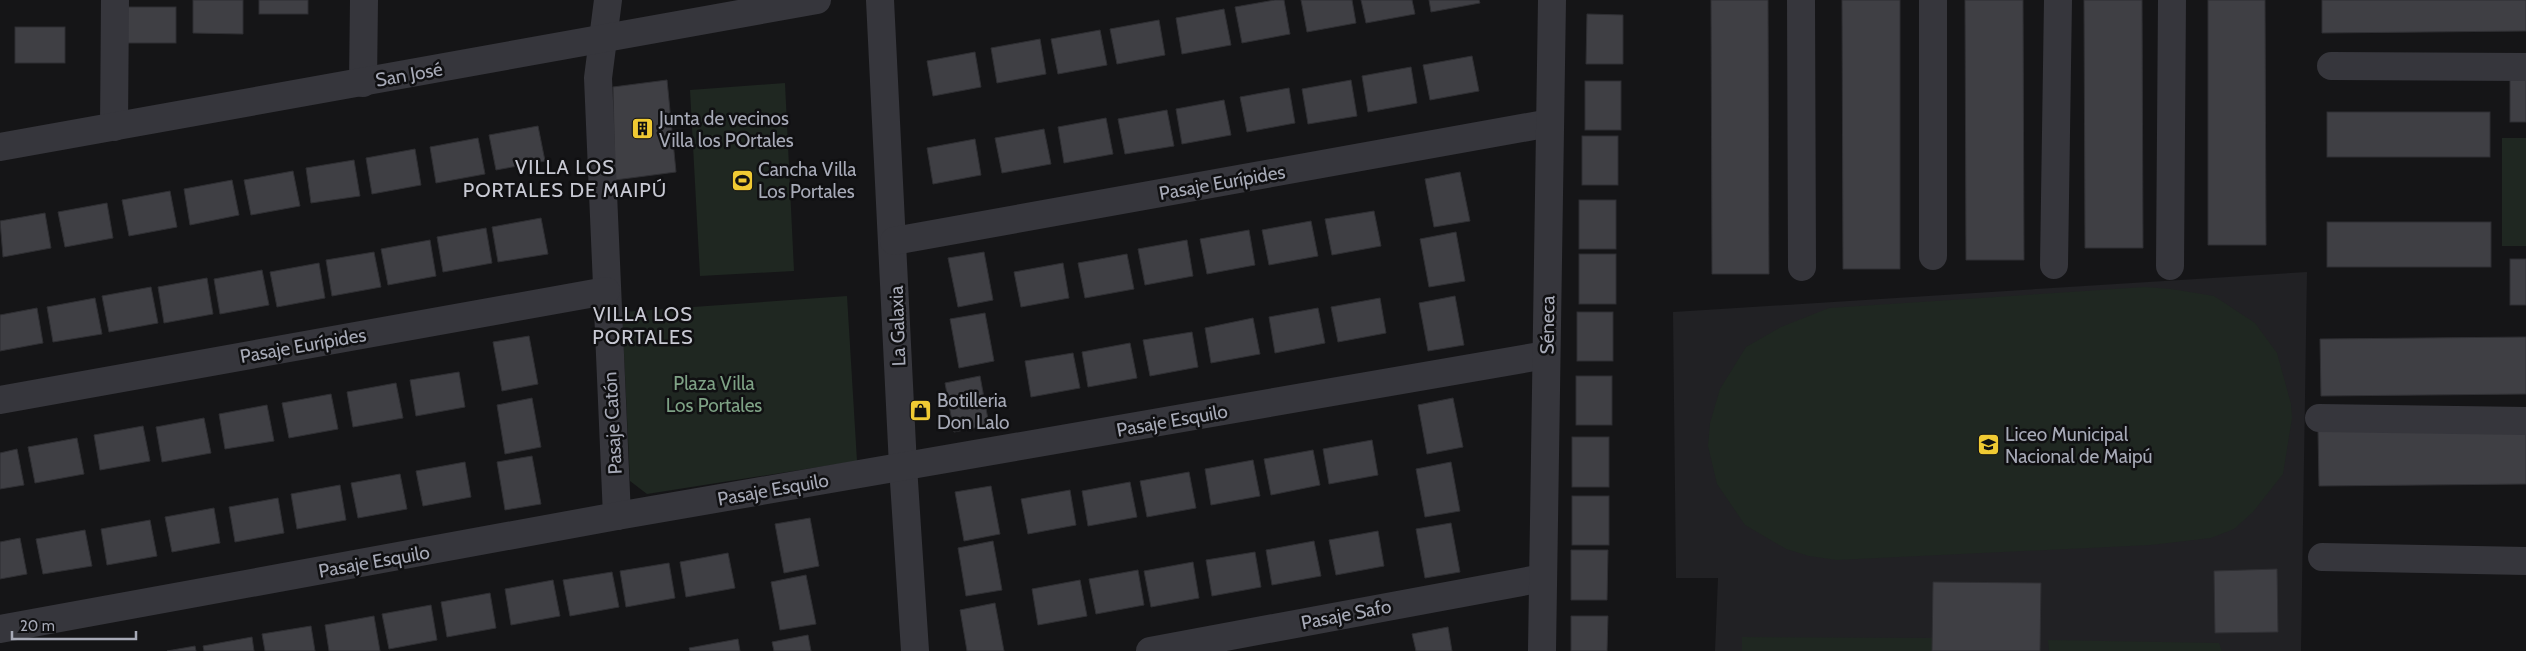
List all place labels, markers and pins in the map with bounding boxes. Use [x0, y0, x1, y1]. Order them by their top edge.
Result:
place label: Junta de vecinos Villa los POrtales [658, 107, 794, 152]
building icon: Junta de vecinos Villa los POrtales [631, 117, 655, 141]
place label: Cancha Villa Los Portales [758, 158, 856, 203]
sports icon: Cancha Villa Los Portales [730, 168, 754, 192]
place label: Botilleria Don Lalo [937, 389, 1010, 434]
shop icon: Botilleria Don Lalo [909, 399, 933, 423]
place label: Liceo Municipal Nacional de Maipú [2005, 423, 2152, 468]
school or university icon: Liceo Municipal Nacional de Maipú [1977, 433, 2001, 457]

